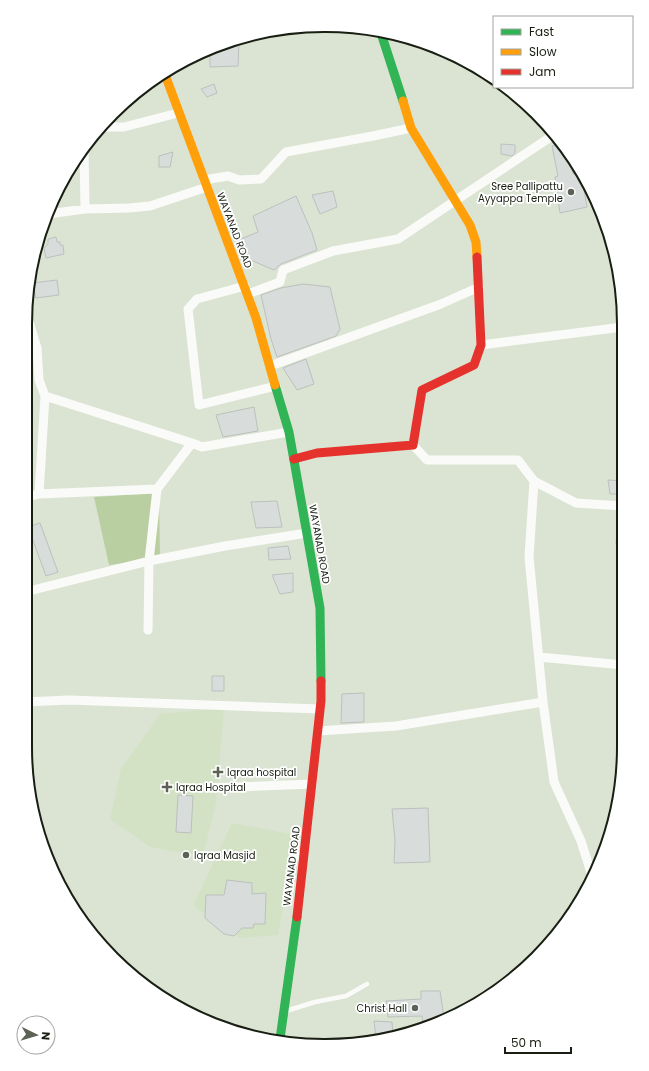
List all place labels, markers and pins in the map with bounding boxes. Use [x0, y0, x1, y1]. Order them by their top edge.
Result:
place label: Sree Pallipattu Ayyappa Temple [478, 179, 563, 206]
marker: Sree Pallipattu Ayyappa Temple [566, 187, 576, 197]
place label: Iqraa hospital [227, 765, 296, 780]
marker: Iqraa hospital [212, 766, 224, 778]
place label: Iqraa Hospital [176, 780, 246, 795]
marker: Iqraa Hospital [161, 781, 173, 793]
place label: Iqraa Masjid [194, 848, 255, 863]
marker: Iqraa Masjid [181, 850, 191, 860]
place label: Christ Hall [357, 1001, 407, 1016]
marker: Christ Hall [410, 1003, 420, 1013]

